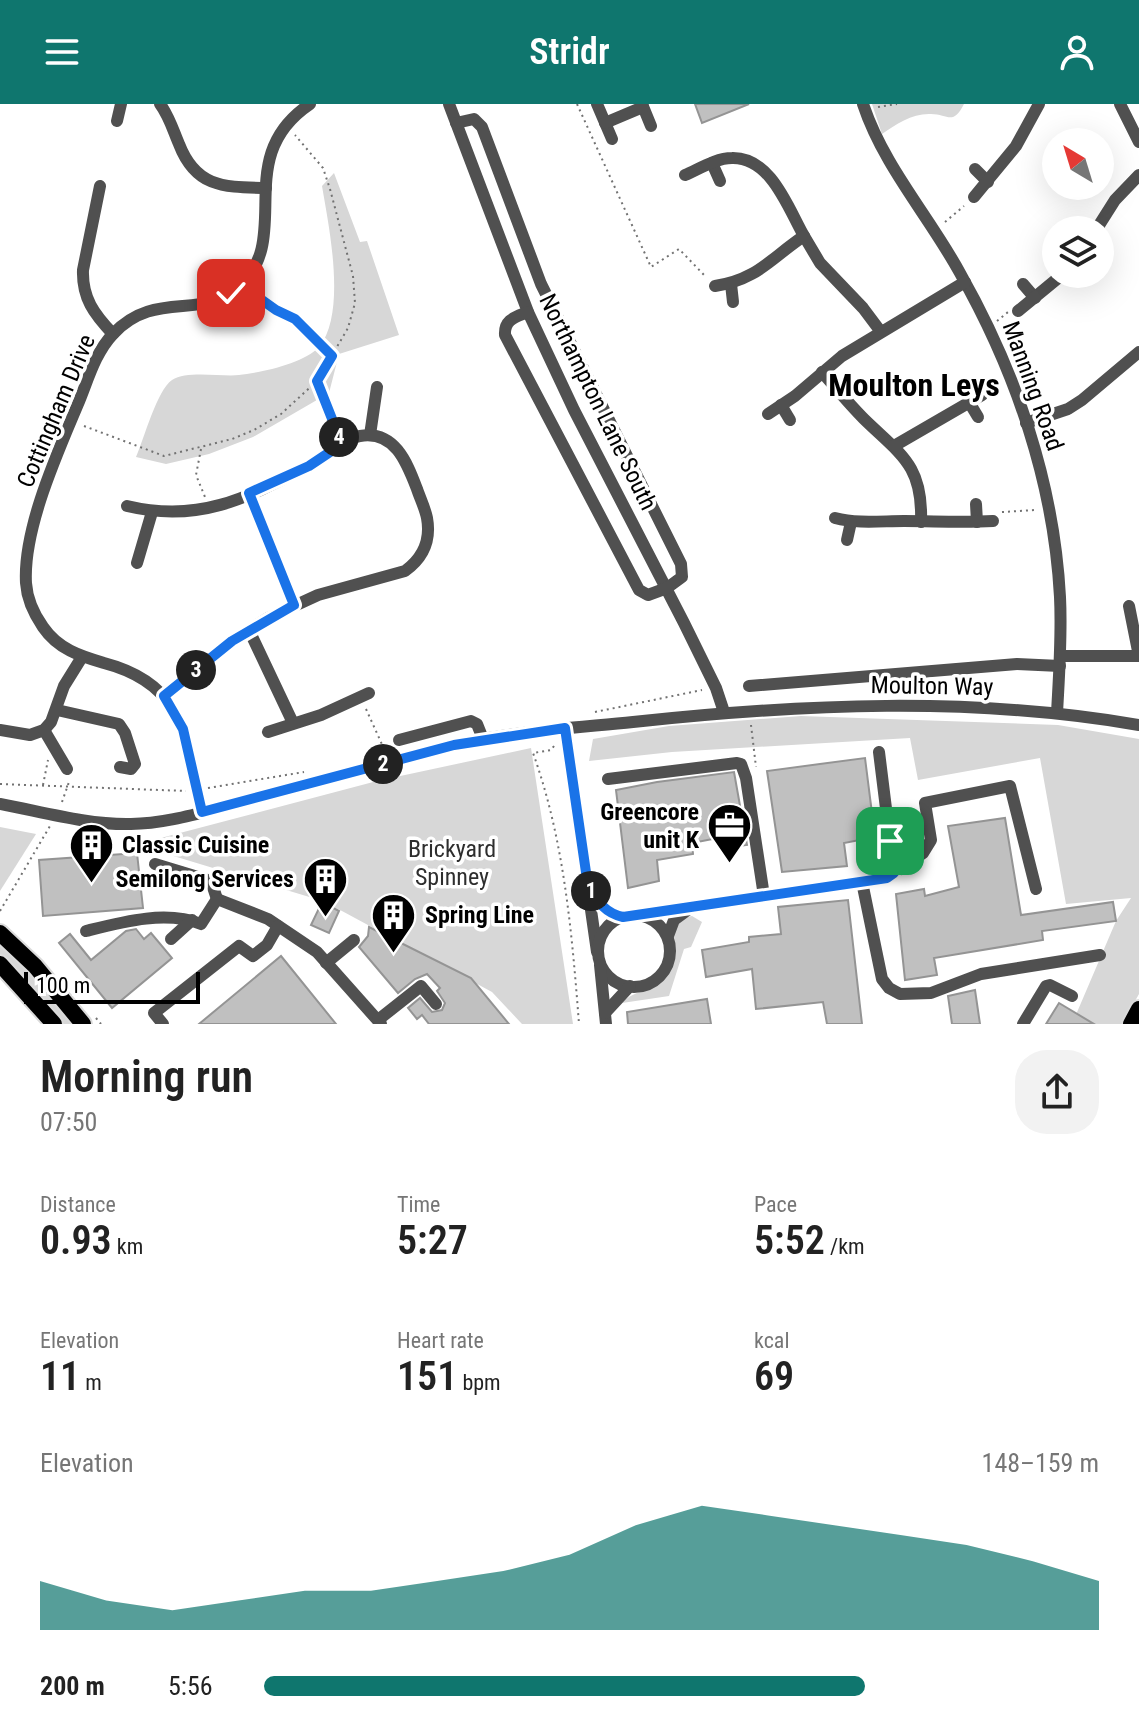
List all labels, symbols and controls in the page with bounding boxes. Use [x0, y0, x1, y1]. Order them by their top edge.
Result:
icon: menu [40, 30, 84, 74]
icon: person [1055, 30, 1099, 74]
text: Stridr [529, 31, 610, 73]
north arrow [1042, 128, 1114, 200]
map controls [1042, 128, 1114, 288]
button: layers [1042, 216, 1114, 288]
pin [197, 259, 265, 327]
icon: check [209, 271, 253, 315]
street label: Northampton Lane South [533, 289, 663, 515]
street label: Manning Road [997, 318, 1069, 454]
street label: Cottingham Drive [11, 330, 101, 492]
district label: Moulton Leys [828, 366, 1000, 404]
pin: 4 [319, 417, 359, 457]
text: 4 [333, 424, 345, 449]
pin: 3 [176, 650, 216, 690]
text: 3 [190, 657, 202, 682]
street label: Moulton Way [870, 671, 994, 701]
pin: 2 [363, 744, 403, 784]
text: 2 [377, 751, 389, 776]
place label: Greencore unit K [600, 798, 700, 854]
office icon: Greencore unit K [706, 802, 754, 865]
pin [856, 807, 924, 875]
icon: arrive [868, 819, 912, 863]
building icon: Classic Cuisine [67, 821, 115, 884]
place label: Classic Cuisine [122, 831, 269, 859]
park label: Brickyard Spinney [408, 835, 496, 891]
building icon: Semilong Services [301, 855, 349, 918]
place label: Semilong Services [115, 865, 294, 893]
pin: 1 [571, 871, 611, 911]
text: 1 [585, 878, 597, 903]
building icon: Spring Line [370, 891, 418, 954]
place label: Spring Line [425, 901, 534, 929]
scale bar [24, 968, 200, 1004]
text: 100 m [36, 973, 90, 998]
button: share [1015, 1050, 1099, 1134]
text: Morning run [40, 1051, 253, 1103]
text: 07:50 [40, 1107, 97, 1137]
text: Distance [40, 1192, 116, 1217]
text: Time [397, 1192, 440, 1217]
text: Pace [754, 1192, 797, 1217]
text: 0.93 [40, 1217, 112, 1264]
text: 5:27 [397, 1217, 468, 1264]
text: 5:52 [754, 1217, 825, 1264]
text: km [112, 1234, 143, 1259]
text: /km [825, 1234, 865, 1259]
text: Elevation [40, 1328, 119, 1353]
text: Heart rate [397, 1328, 484, 1353]
text: kcal [754, 1328, 789, 1353]
text: 11 [40, 1353, 80, 1400]
text: 151 [397, 1353, 457, 1400]
text: 69 [754, 1353, 794, 1400]
text: m [80, 1370, 102, 1395]
text: bpm [457, 1370, 501, 1395]
text: Elevation [40, 1448, 134, 1478]
text: 148–159 m [982, 1448, 1099, 1478]
text: 200 m [40, 1671, 105, 1701]
text: 5:56 [168, 1671, 213, 1701]

